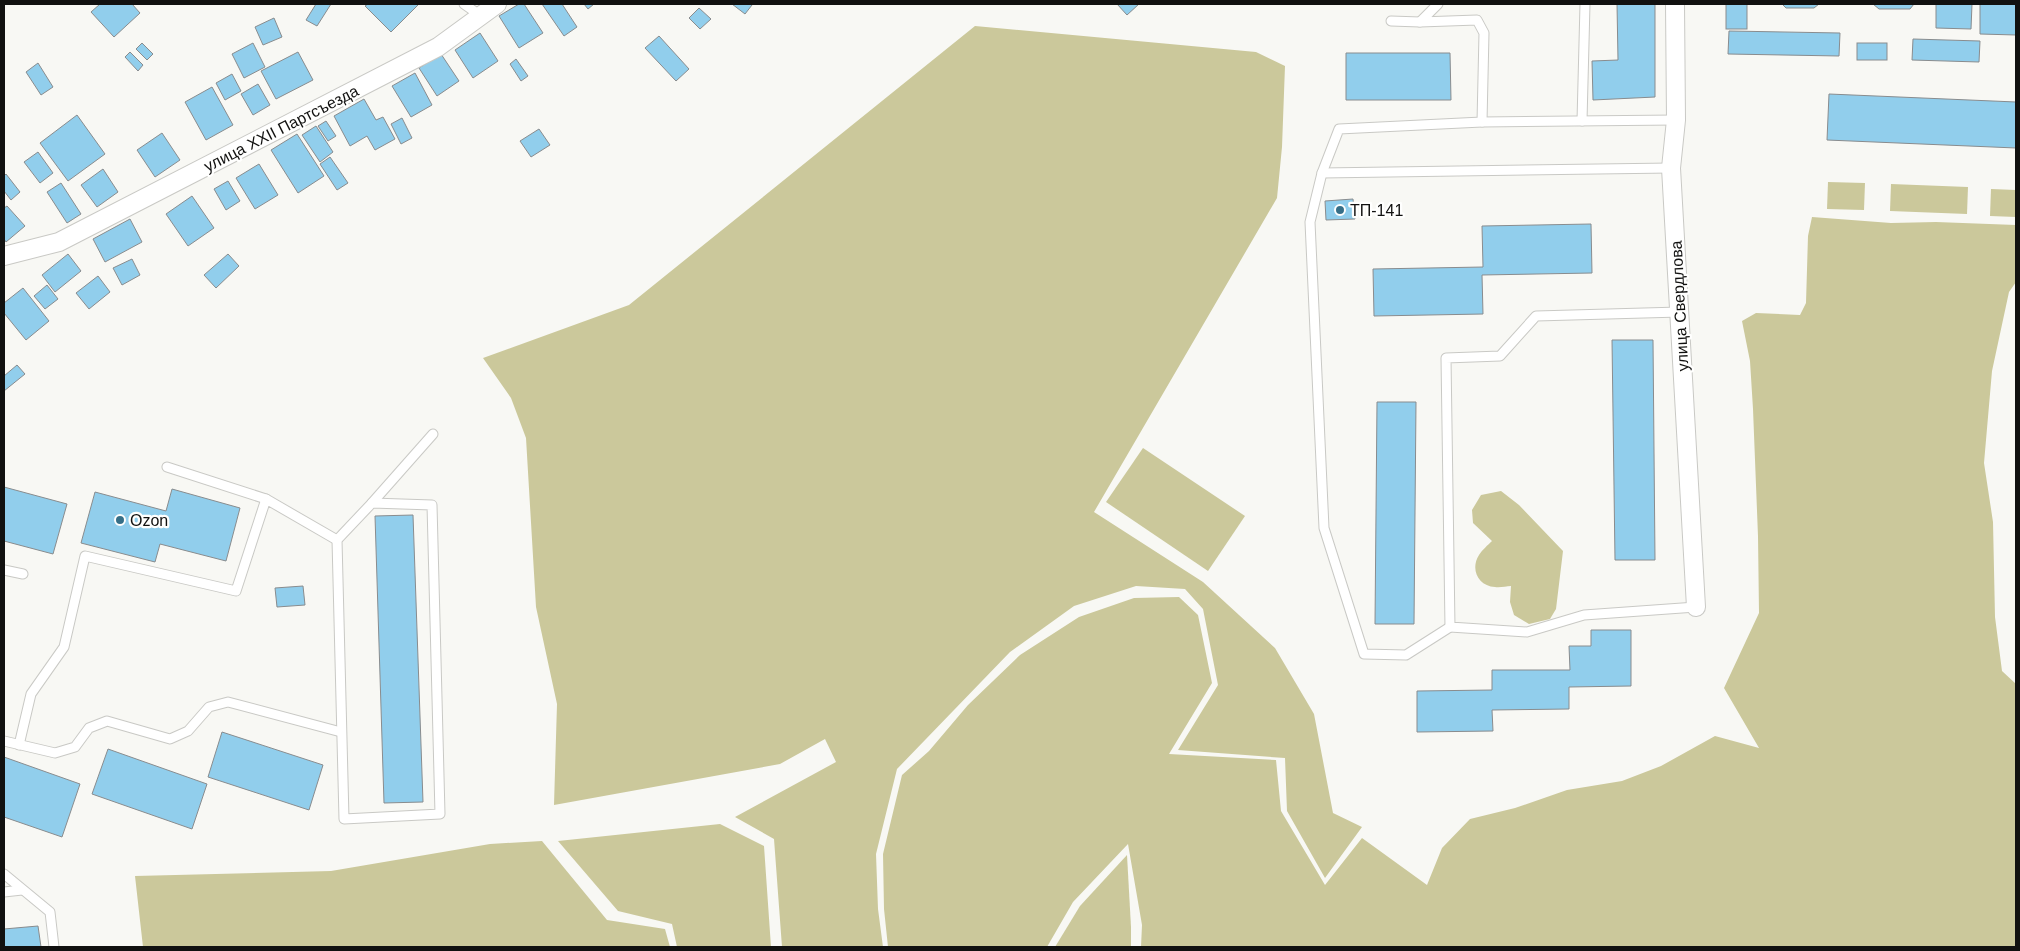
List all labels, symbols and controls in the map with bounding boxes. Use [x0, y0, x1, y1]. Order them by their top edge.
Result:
street label: улица XXII Партсъезда [201, 82, 361, 175]
place label: ТП-141 [1350, 202, 1403, 219]
marker: ТП-141 [1334, 204, 1346, 216]
street label: улица Свердлова [1668, 240, 1691, 372]
place label: Ozon [130, 512, 168, 529]
marker: Ozon [114, 514, 126, 526]

